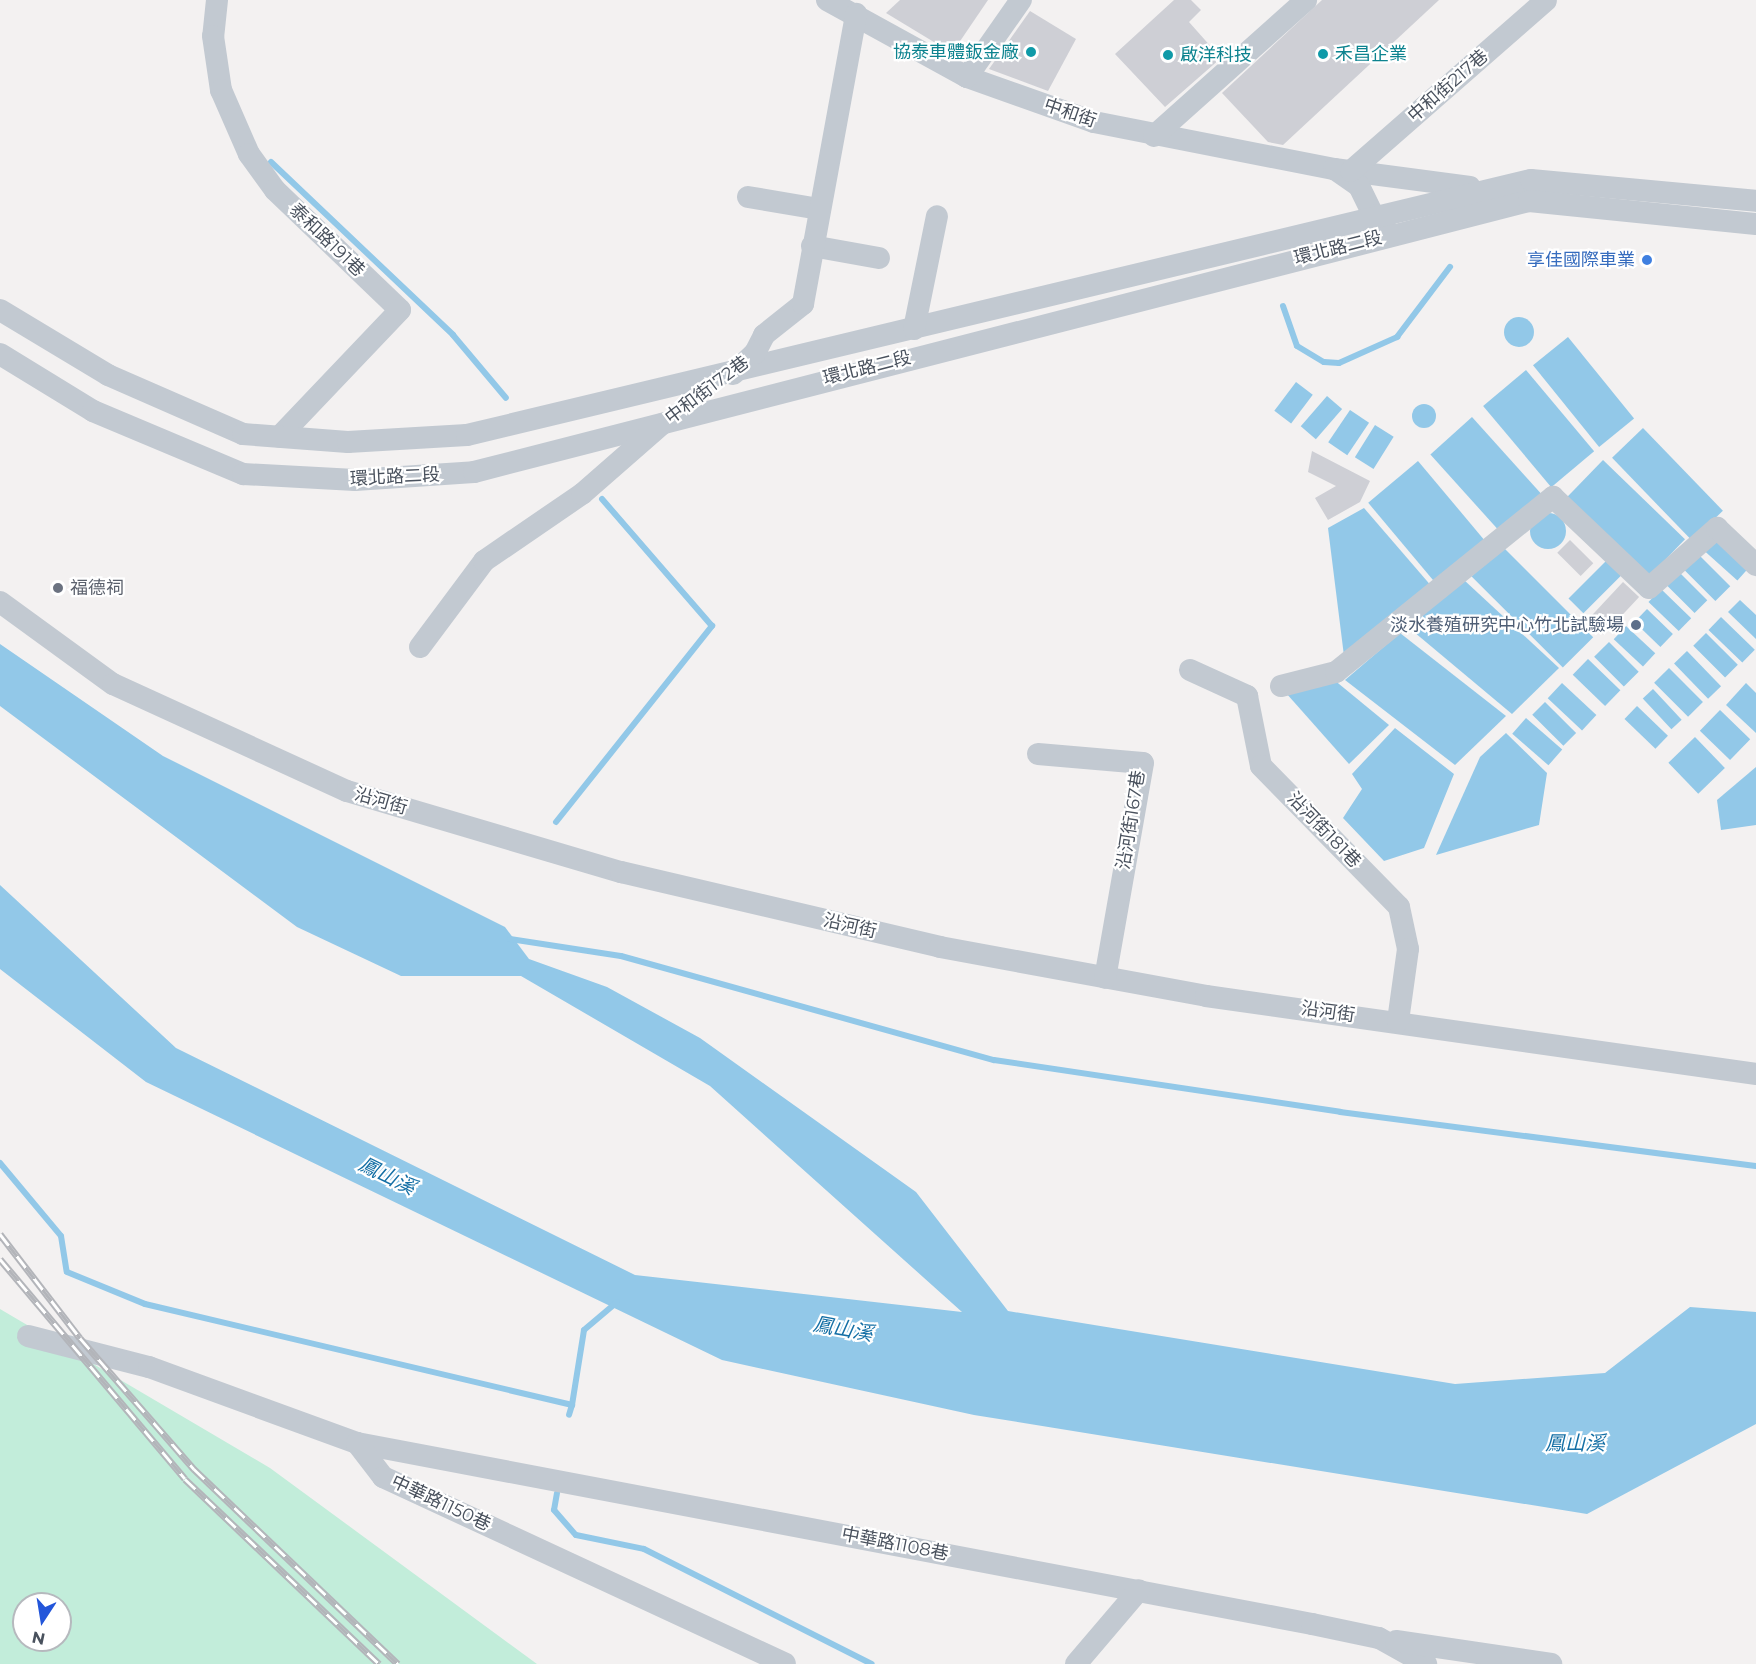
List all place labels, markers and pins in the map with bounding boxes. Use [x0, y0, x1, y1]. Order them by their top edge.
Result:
place label: 協泰車體鈑金廠 [893, 41, 1019, 63]
place label: 禾昌企業 [1335, 43, 1407, 65]
place label: 啟洋科技 [1180, 44, 1252, 66]
marker: 協泰車體鈑金廠 [1024, 45, 1038, 59]
marker: 禾昌企業 [1316, 47, 1330, 61]
marker: 啟洋科技 [1161, 48, 1175, 62]
place label: 享佳國際車業 [1527, 249, 1635, 271]
marker: 享佳國際車業 [1640, 253, 1654, 267]
place label: 福德祠 [70, 577, 124, 599]
marker: 福德祠 [51, 581, 65, 595]
place label: 淡水養殖研究中心竹北試驗場 [1390, 614, 1624, 636]
marker: 淡水養殖研究中心竹北試驗場 [1629, 618, 1643, 632]

